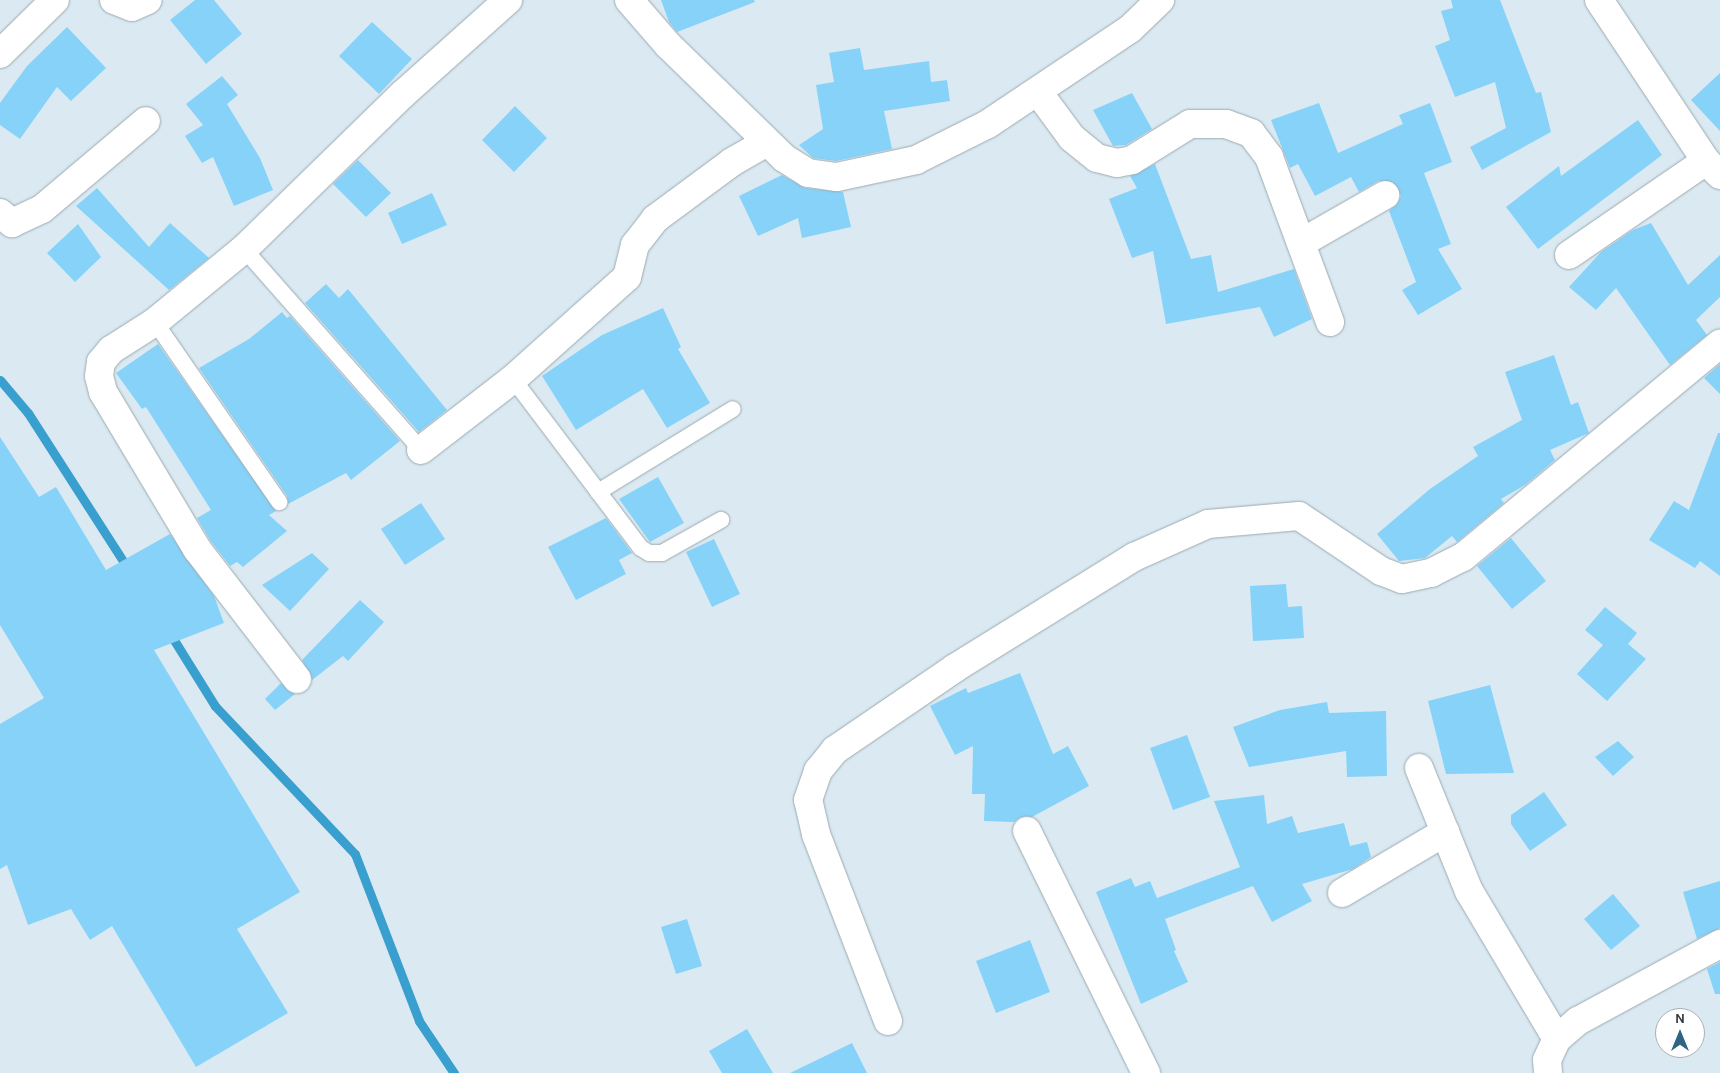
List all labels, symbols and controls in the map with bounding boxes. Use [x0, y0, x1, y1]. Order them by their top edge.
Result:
north arrow [1655, 1008, 1705, 1058]
text: N [1675, 1010, 1685, 1027]

